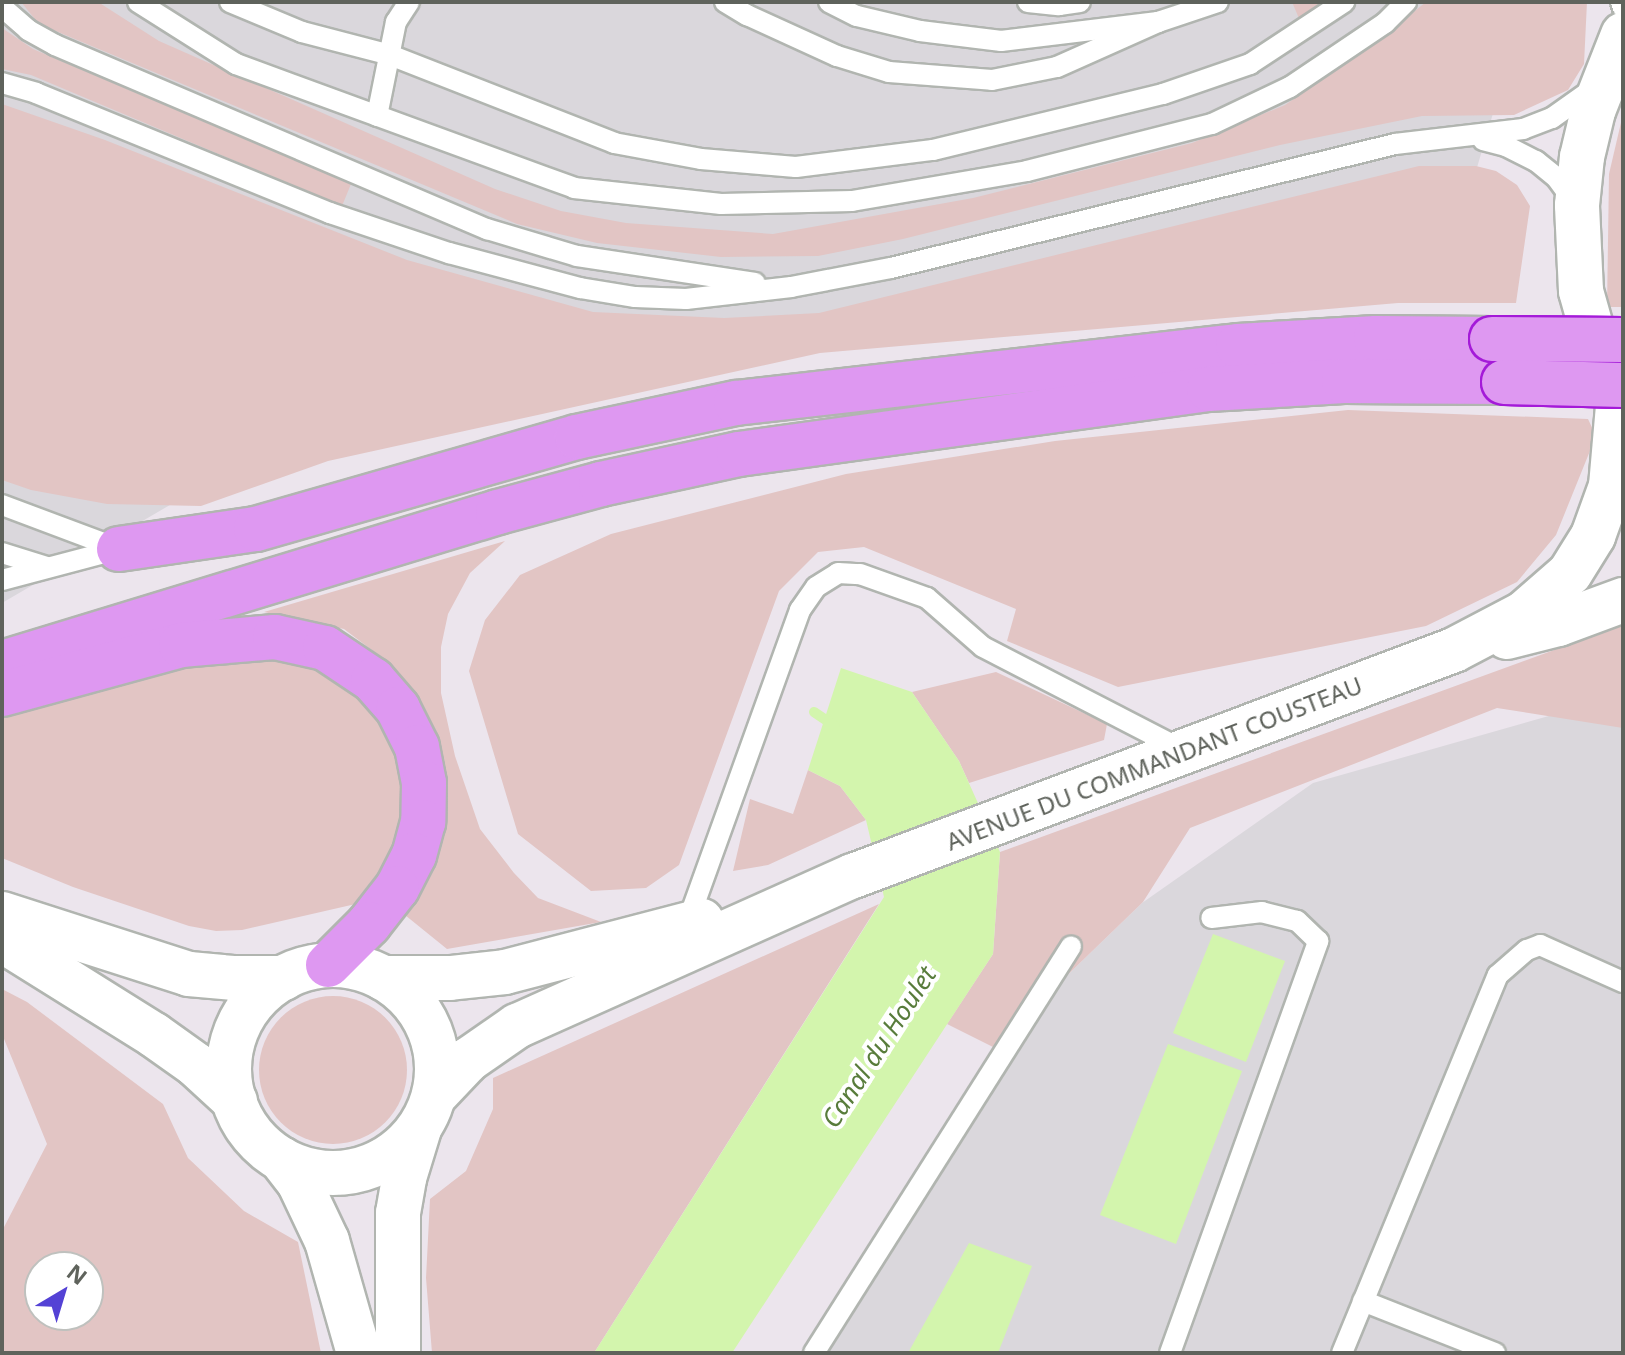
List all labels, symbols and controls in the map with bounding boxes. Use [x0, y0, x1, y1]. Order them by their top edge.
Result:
street label: AVENUE DU COMMANDANT COUSTEAU [942, 670, 1366, 856]
water label: Canal du Houlet [815, 961, 943, 1133]
north arrow [24, 1251, 104, 1331]
text: N [61, 1256, 94, 1291]

